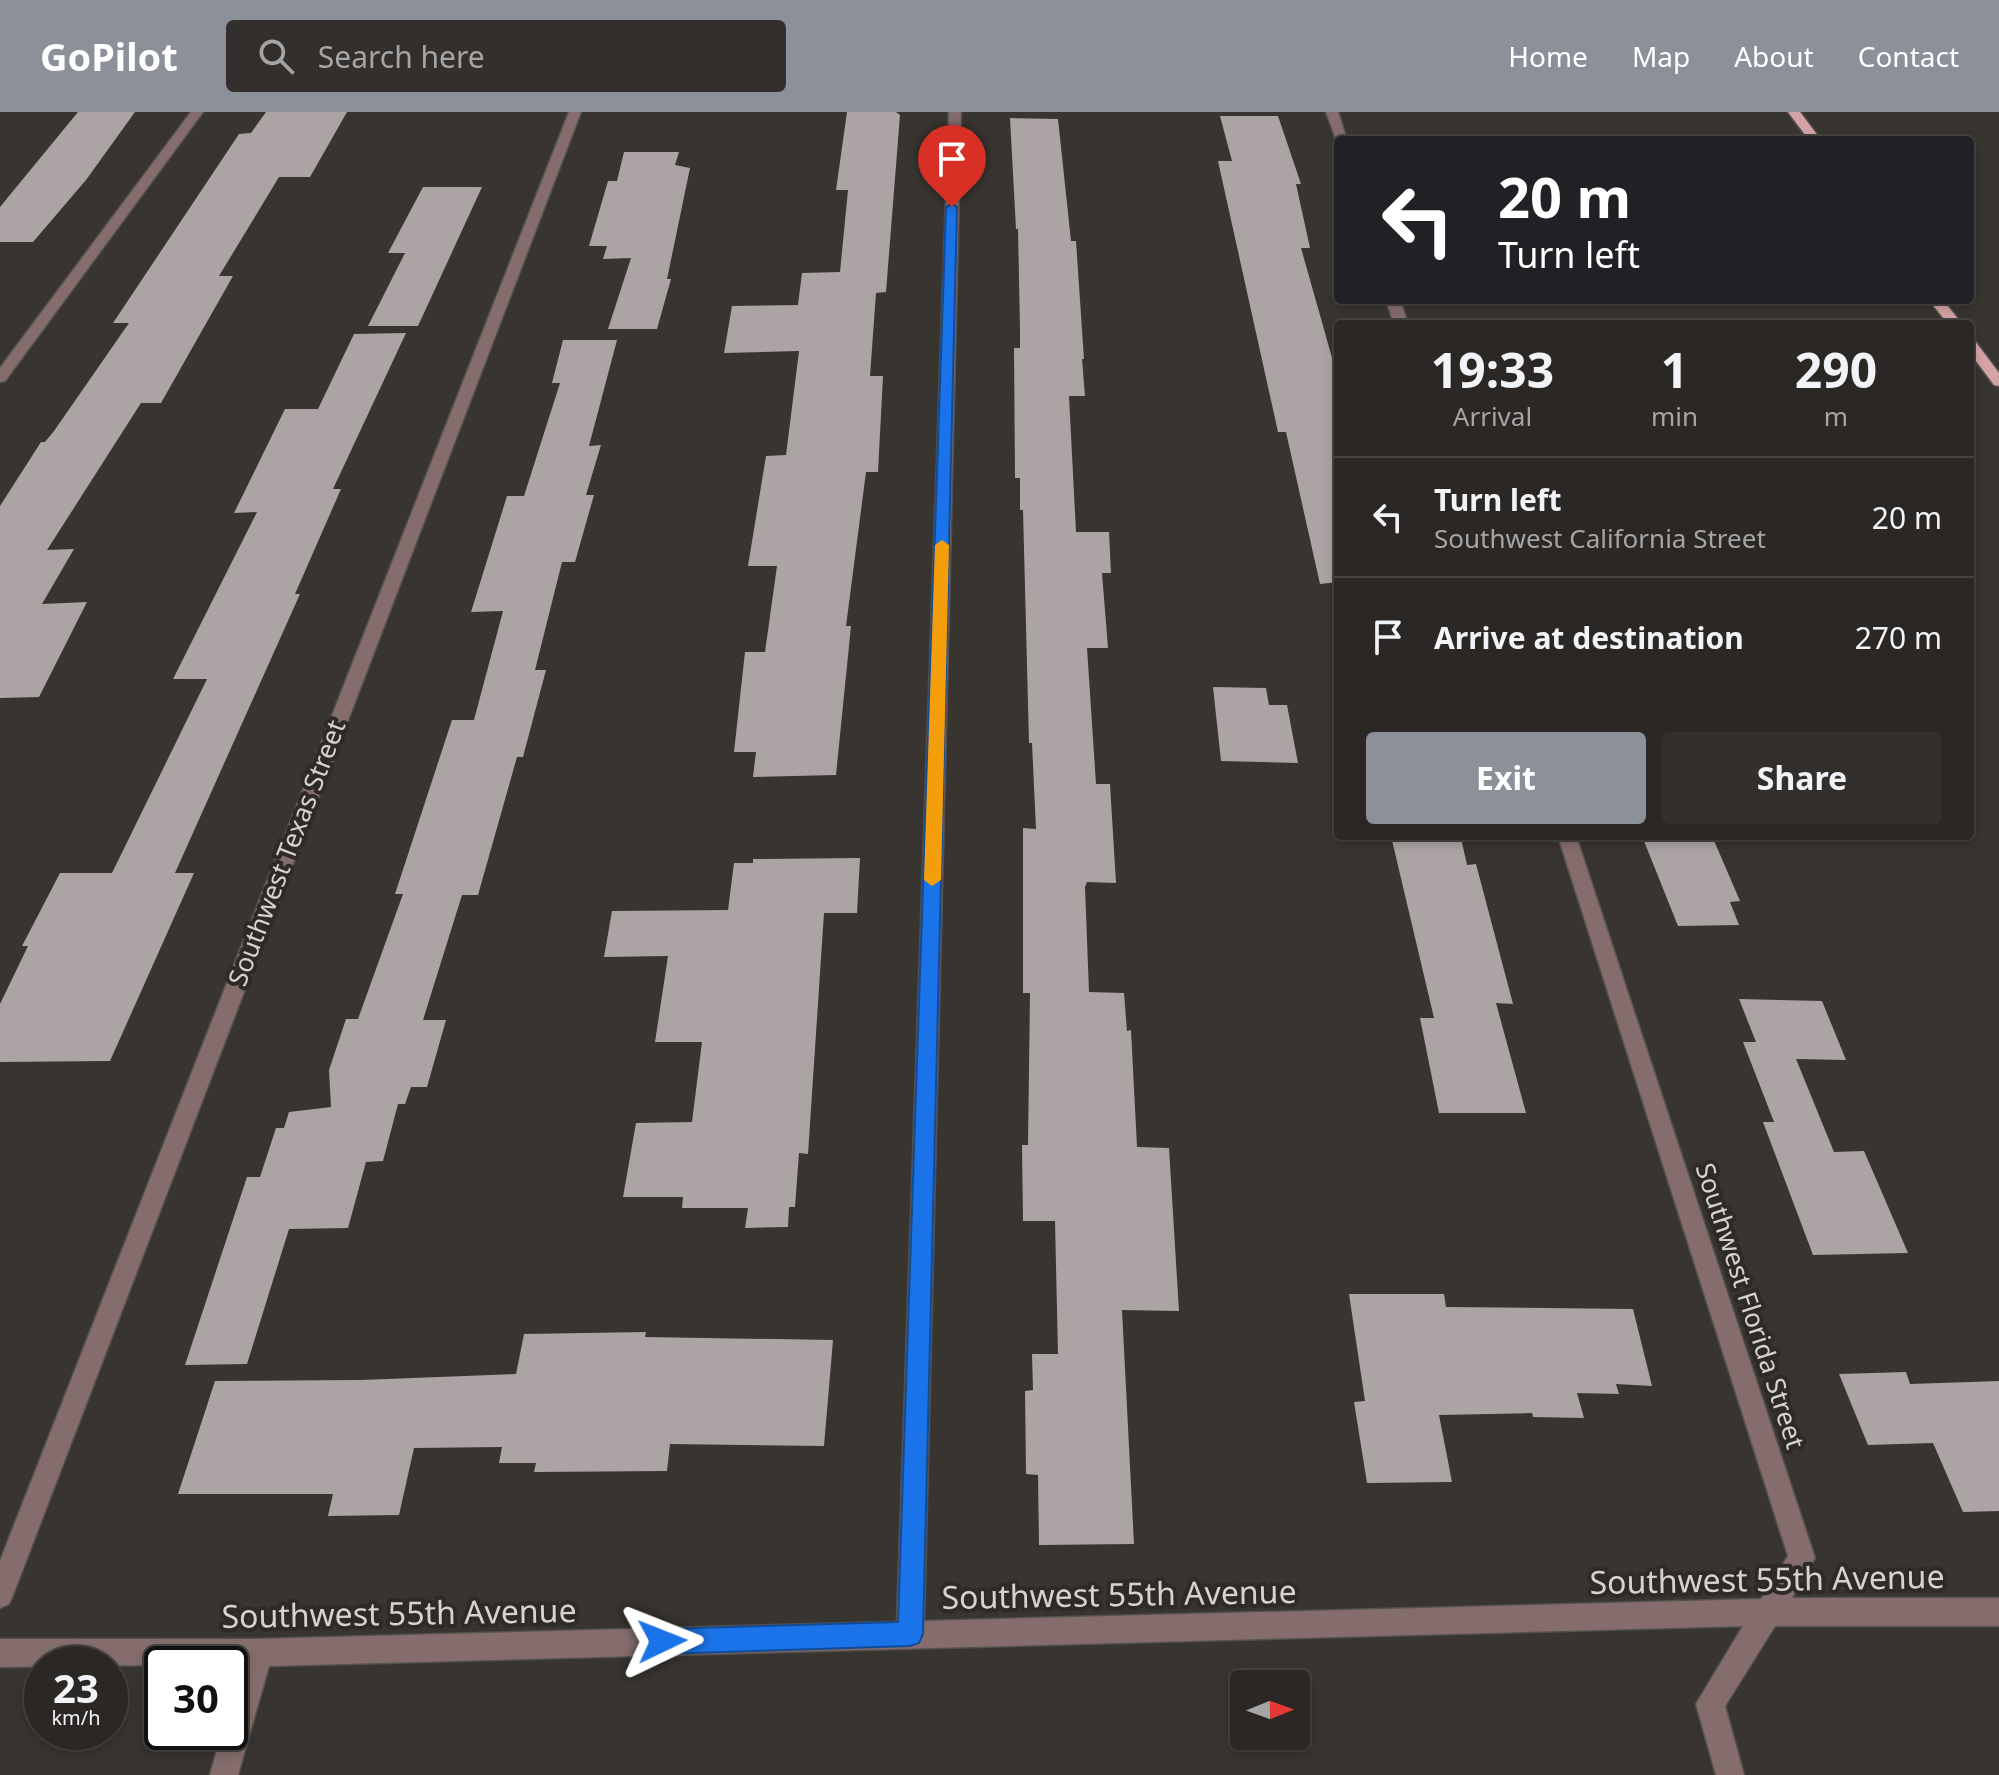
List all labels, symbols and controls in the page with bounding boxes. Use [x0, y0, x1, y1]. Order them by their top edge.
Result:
search box [226, 20, 786, 92]
text: GoPilot [40, 30, 178, 82]
icon: search [254, 34, 298, 78]
text: Search here [318, 36, 485, 77]
text: Home [1508, 37, 1588, 75]
text: Map [1632, 37, 1690, 75]
text: About [1734, 37, 1814, 75]
text: Contact [1858, 37, 1959, 75]
pin [918, 125, 986, 207]
icon: arrive [930, 137, 974, 181]
text: 20 m [1498, 158, 1631, 234]
icon: left [1366, 168, 1470, 272]
text: Turn left [1498, 230, 1640, 279]
text: 19:33 [1431, 337, 1554, 402]
text: 1 [1661, 337, 1688, 402]
text: 290 [1795, 337, 1877, 402]
text: Arrival [1453, 398, 1532, 434]
text: min [1651, 398, 1698, 434]
text: m [1824, 398, 1848, 434]
text: Turn left [1434, 479, 1562, 520]
icon: left [1366, 495, 1410, 539]
text: 20 m [1872, 497, 1942, 538]
text: Southwest California Street [1434, 520, 1766, 556]
icon: arrive [1366, 615, 1410, 659]
text: Arrive at destination [1434, 617, 1744, 658]
text: 270 m [1855, 617, 1942, 658]
street label: Southwest Texas Street [219, 714, 353, 991]
button: Exit [1366, 732, 1646, 824]
button: Share [1662, 732, 1942, 824]
street label: Southwest Florida Street [1688, 1158, 1814, 1453]
street label: Southwest 55th Avenue [1589, 1554, 1945, 1603]
street label: Southwest 55th Avenue [941, 1569, 1297, 1618]
street label: Southwest 55th Avenue [221, 1588, 577, 1637]
position arrow [620, 1599, 704, 1683]
speed limit sign: 30 [144, 1646, 248, 1750]
text: 23 [53, 1660, 99, 1715]
north arrow [1230, 1670, 1310, 1750]
map controls [1230, 1670, 1310, 1750]
text: km/h [51, 1704, 101, 1731]

